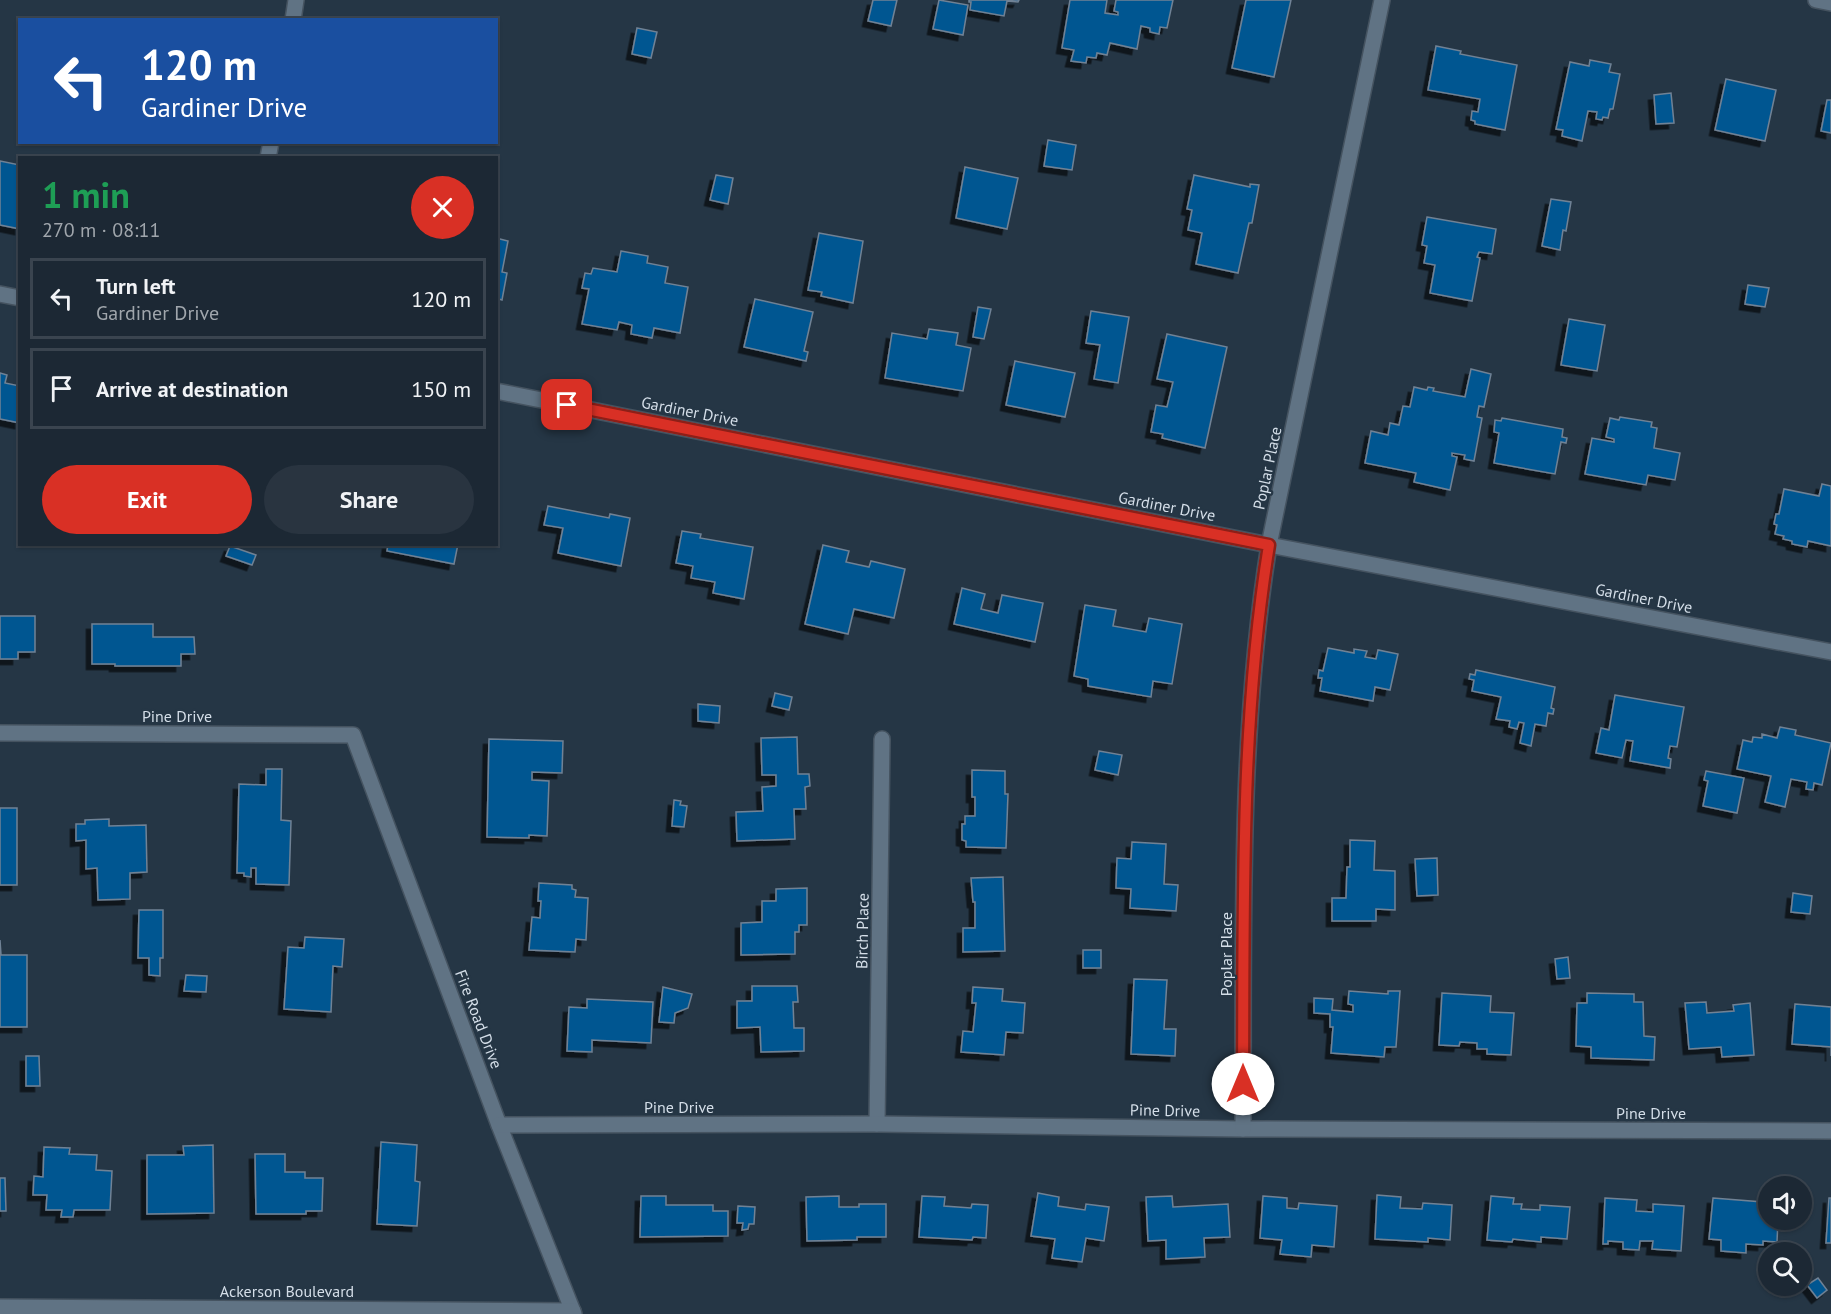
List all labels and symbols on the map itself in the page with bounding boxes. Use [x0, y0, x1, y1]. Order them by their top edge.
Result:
pin [541, 379, 592, 430]
street label: Gardiner Drive [640, 392, 740, 430]
street label: Poplar Place [1248, 425, 1286, 511]
street label: Gardiner Drive [1117, 487, 1217, 525]
street label: Gardiner Drive [1594, 579, 1694, 617]
street label: Pine Drive [142, 706, 212, 726]
street label: Birch Place [851, 893, 873, 969]
street label: Poplar Place [1216, 912, 1236, 996]
street label: Fire Road Drive [451, 967, 507, 1071]
position arrow [1211, 1052, 1275, 1116]
street label: Pine Drive [644, 1097, 714, 1117]
street label: Pine Drive [1130, 1099, 1200, 1121]
street label: Pine Drive [1616, 1103, 1686, 1123]
street label: Ackerson Boulevard [220, 1281, 354, 1301]

